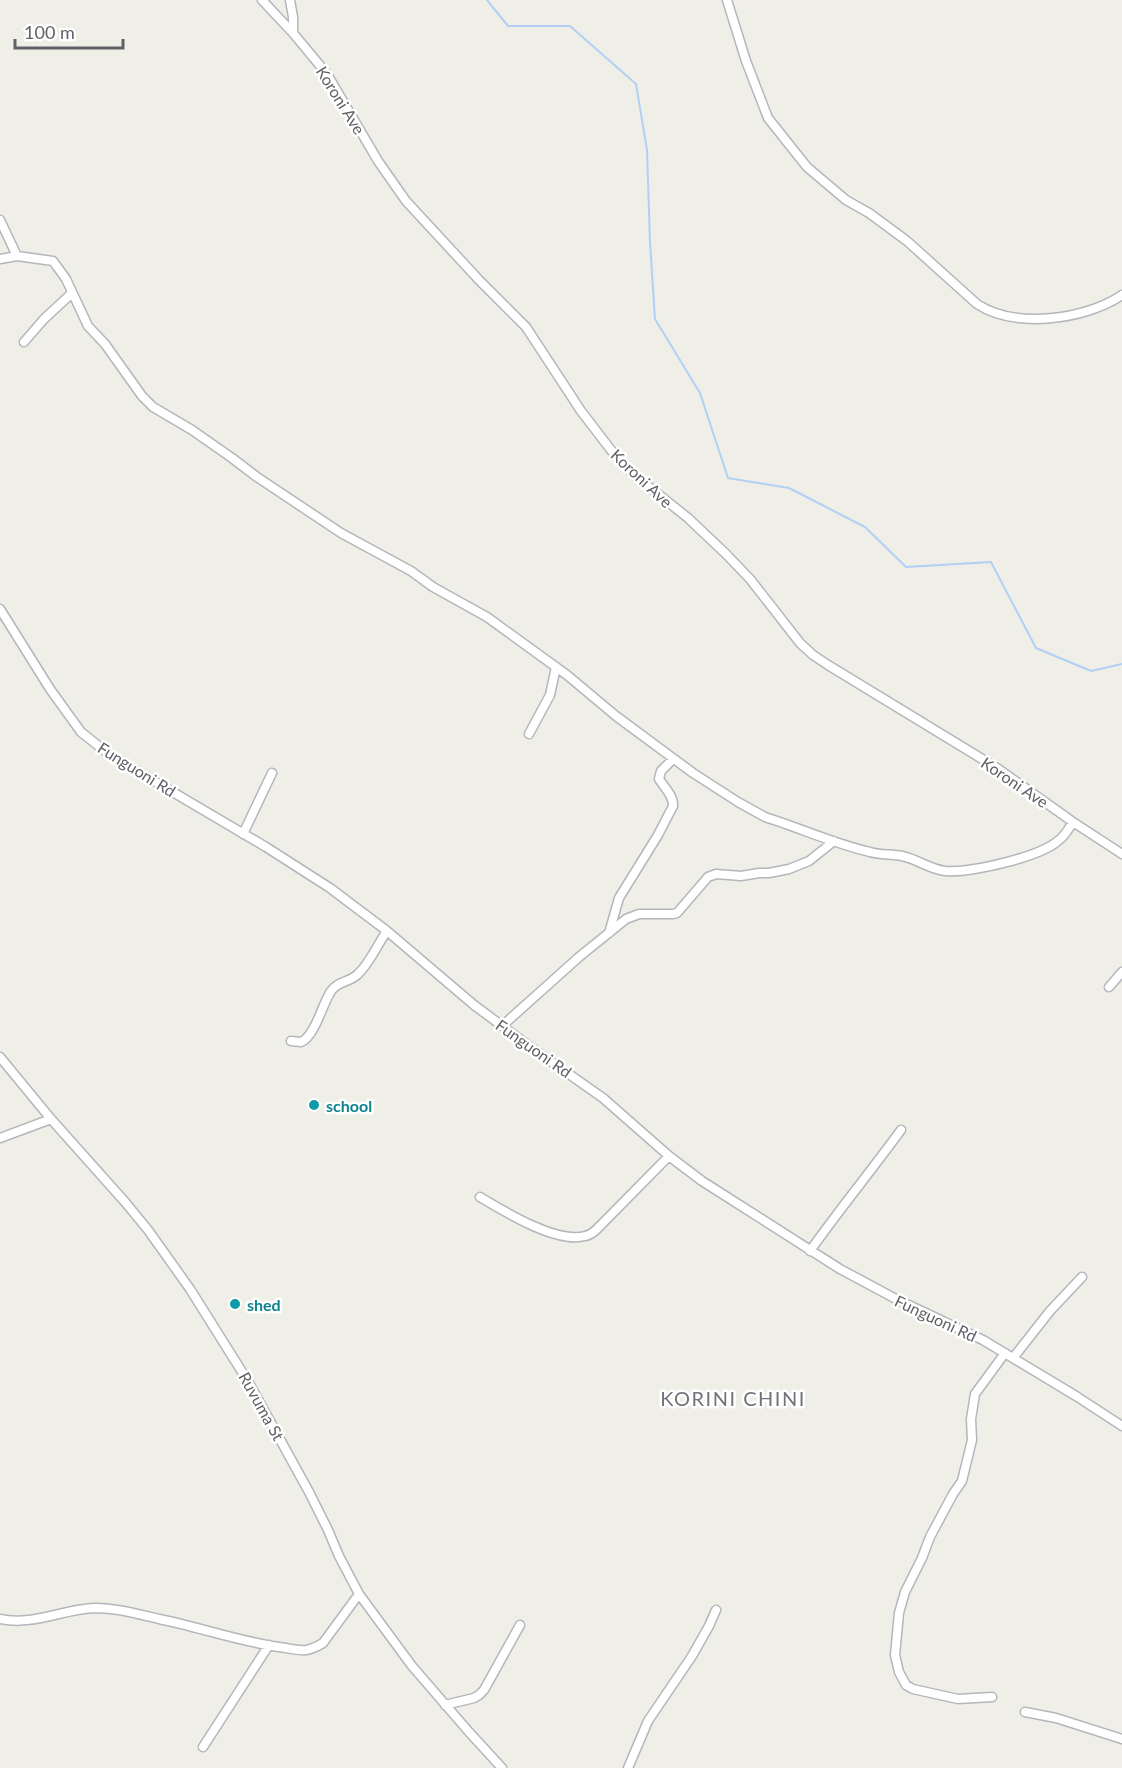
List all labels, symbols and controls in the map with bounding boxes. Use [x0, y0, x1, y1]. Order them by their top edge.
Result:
scale bar [15, 12, 123, 50]
text: 100 m [24, 21, 75, 43]
street label: Koroni Ave [313, 62, 369, 138]
street label: Koroni Ave [607, 445, 677, 511]
street label: Funguoni Rd [95, 738, 179, 800]
street label: Koroni Ave [978, 753, 1052, 811]
street label: Funguoni Rd [492, 1015, 576, 1081]
place label: school [326, 1096, 372, 1115]
marker: school [307, 1098, 321, 1112]
street label: Funguoni Rd [892, 1291, 980, 1345]
place label: shed [247, 1295, 281, 1314]
marker: shed [228, 1297, 242, 1311]
street label: Ruvuma St [235, 1369, 289, 1444]
district label: KORINI CHINI [660, 1386, 806, 1410]

